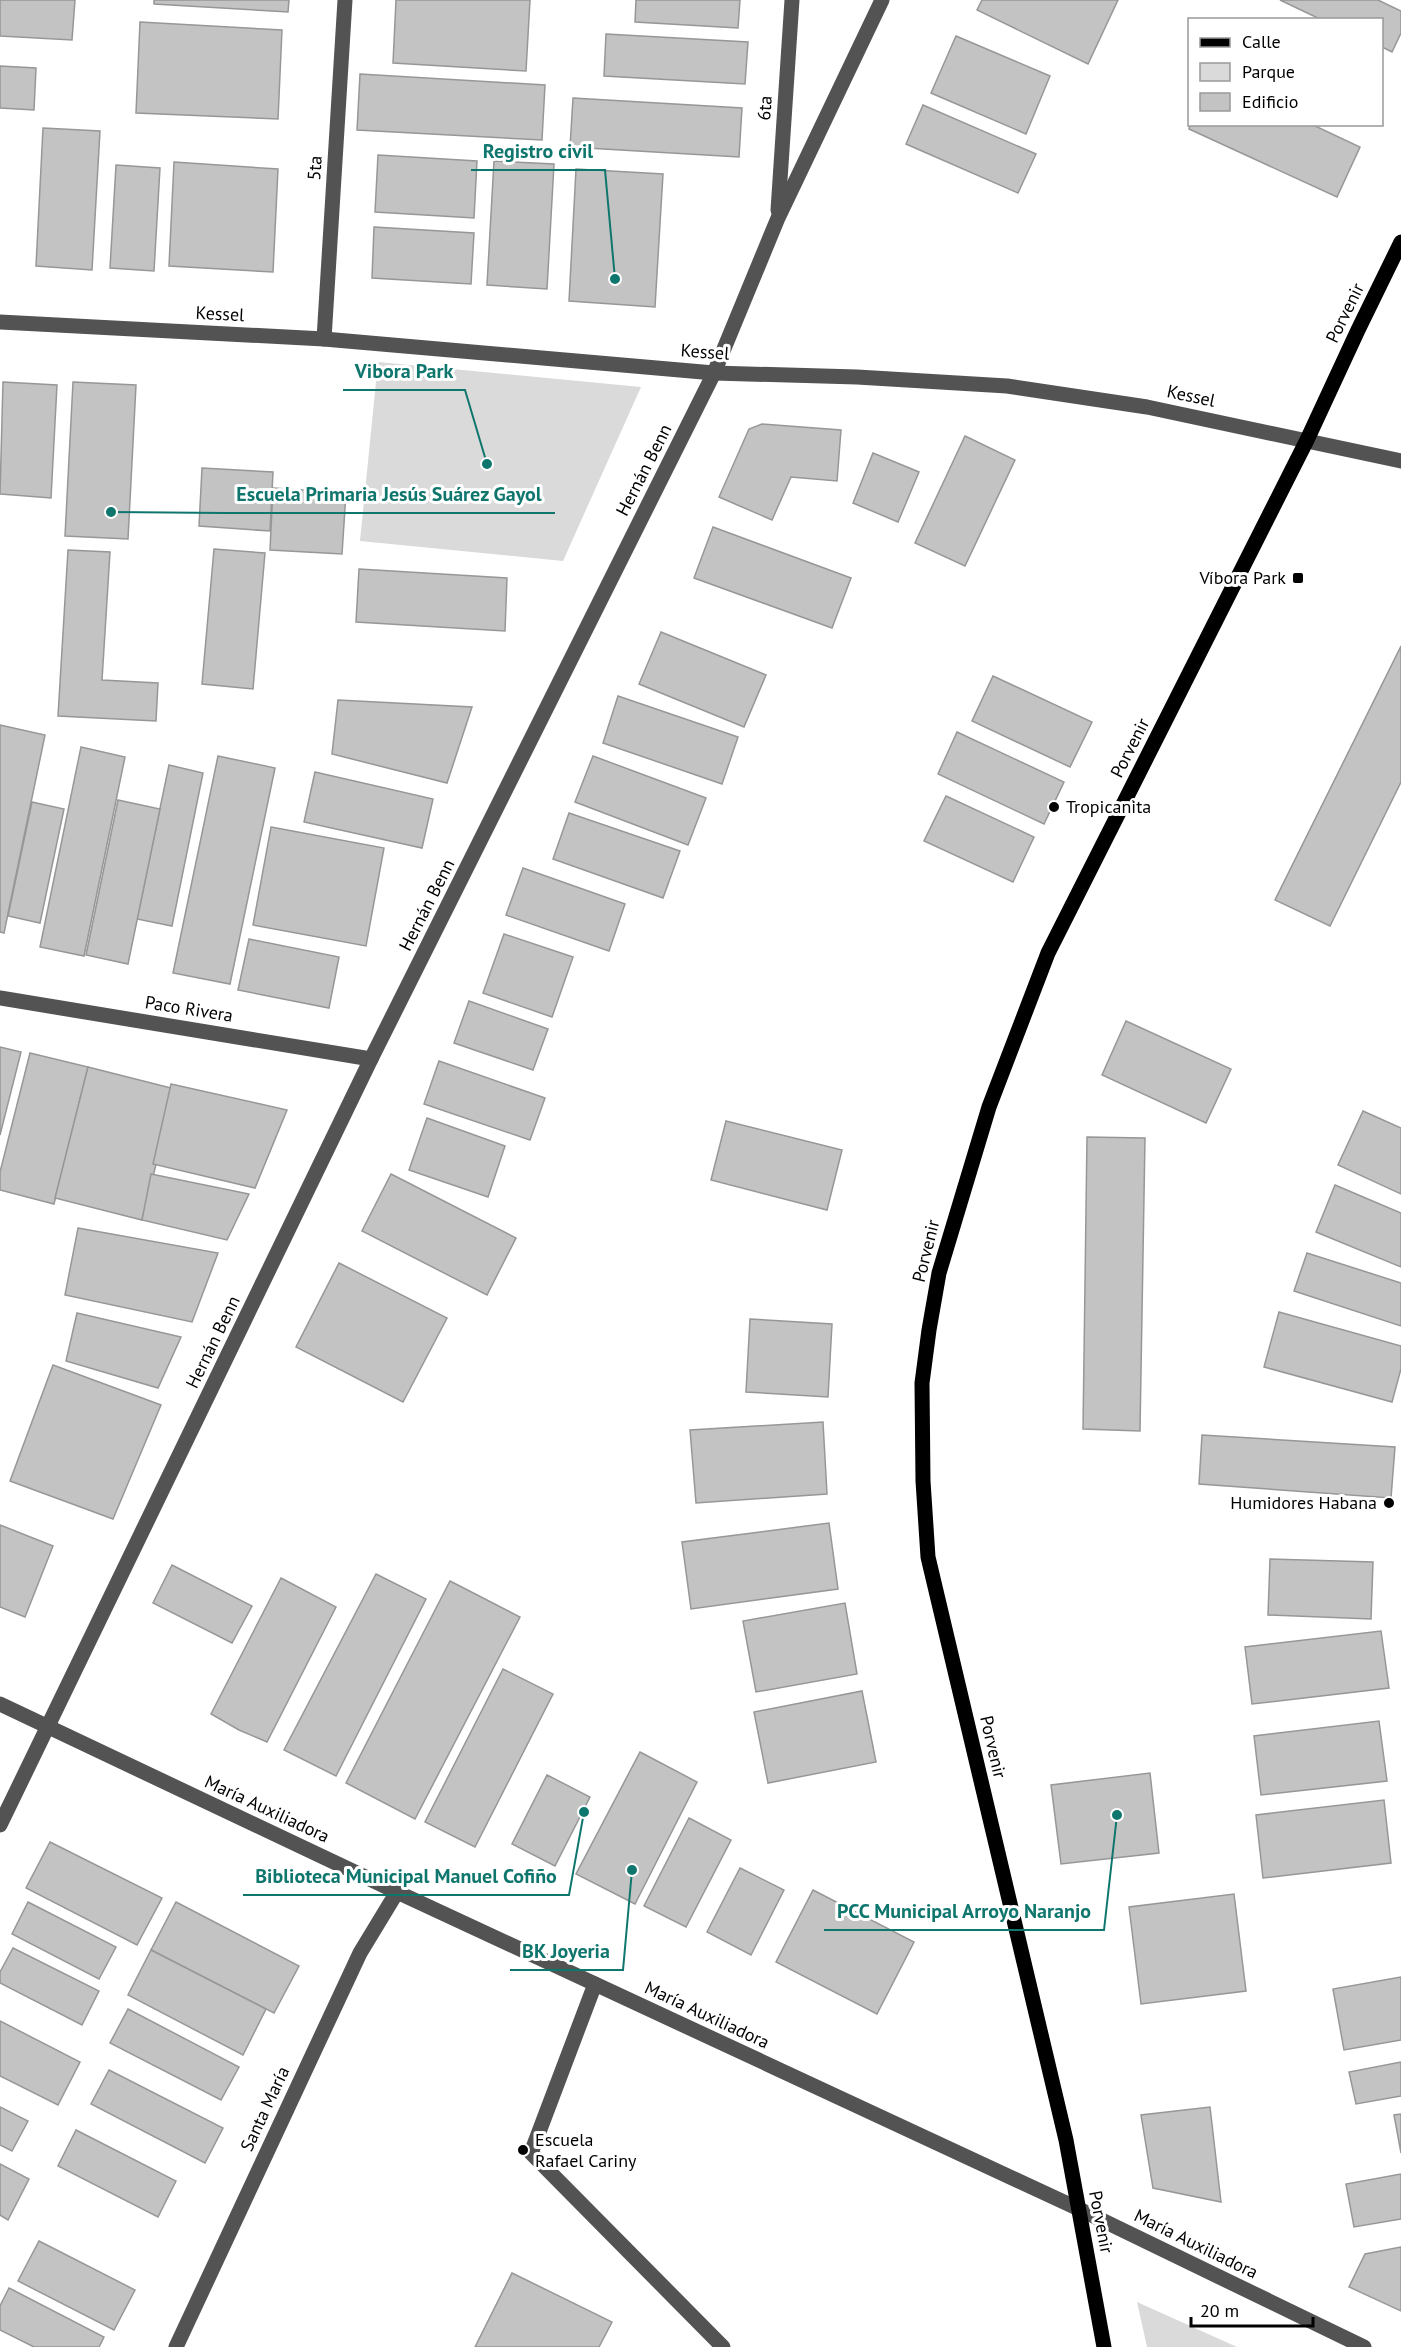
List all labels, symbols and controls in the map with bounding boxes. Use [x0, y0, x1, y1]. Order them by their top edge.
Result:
legend [1188, 18, 1383, 126]
text: Calle [1242, 30, 1281, 53]
text: Parque [1242, 60, 1295, 83]
text: Edificio [1242, 90, 1298, 113]
street label: 6ta [752, 95, 777, 121]
callout: Registro civil [471, 132, 605, 170]
text: Registro civil [483, 138, 593, 164]
street label: 5ta [302, 155, 327, 181]
street label: Porvenir [1320, 279, 1369, 346]
street label: Kessel [195, 301, 246, 326]
street label: Kessel [680, 338, 731, 365]
callout: Vibora Park [343, 352, 465, 390]
text: Vibora Park [354, 358, 453, 384]
street label: Kessel [1165, 379, 1218, 412]
street label: Hernán Benn [611, 420, 677, 520]
callout: Escuela Primaria Jesús Suárez Gayol [224, 475, 555, 513]
text: Escuela Primaria Jesús Suárez Gayol [236, 481, 542, 507]
place label: Víbora Park [1198, 566, 1286, 589]
marker: Víbora Park [1291, 571, 1305, 585]
street label: Porvenir [1105, 714, 1154, 781]
place label: Tropicanita [1066, 795, 1151, 818]
marker: Tropicanita [1047, 800, 1061, 814]
street label: Hernán Benn [394, 855, 460, 955]
street label: Paco Rivera [143, 990, 235, 1027]
street label: Porvenir [907, 1217, 944, 1285]
street label: Hernán Benn [180, 1292, 245, 1392]
place label: Humidores Habana [1230, 1491, 1377, 1514]
marker: Humidores Habana [1382, 1496, 1396, 1510]
street label: Porvenir [975, 1713, 1012, 1780]
street label: María Auxiliadora [201, 1770, 333, 1847]
callout: Biblioteca Municipal Manuel Cofiño [243, 1857, 569, 1895]
text: Biblioteca Municipal Manuel Cofiño [255, 1863, 557, 1889]
callout: PCC Municipal Arroyo Naranjo [824, 1892, 1104, 1930]
text: PCC Municipal Arroyo Naranjo [837, 1898, 1091, 1924]
callout: BK Joyeria [510, 1932, 623, 1970]
text: BK Joyeria [522, 1938, 610, 1964]
street label: María Auxiliadora [641, 1976, 773, 2053]
street label: Santa María [235, 2063, 294, 2155]
place label: Escuela Rafael Cariny [535, 2128, 637, 2172]
marker: Escuela Rafael Cariny [516, 2143, 530, 2157]
street label: Porvenir [1084, 2188, 1119, 2255]
street label: María Auxiliadora [1131, 2204, 1262, 2283]
scale bar [1191, 2290, 1312, 2328]
text: 20 m [1200, 2299, 1239, 2322]

